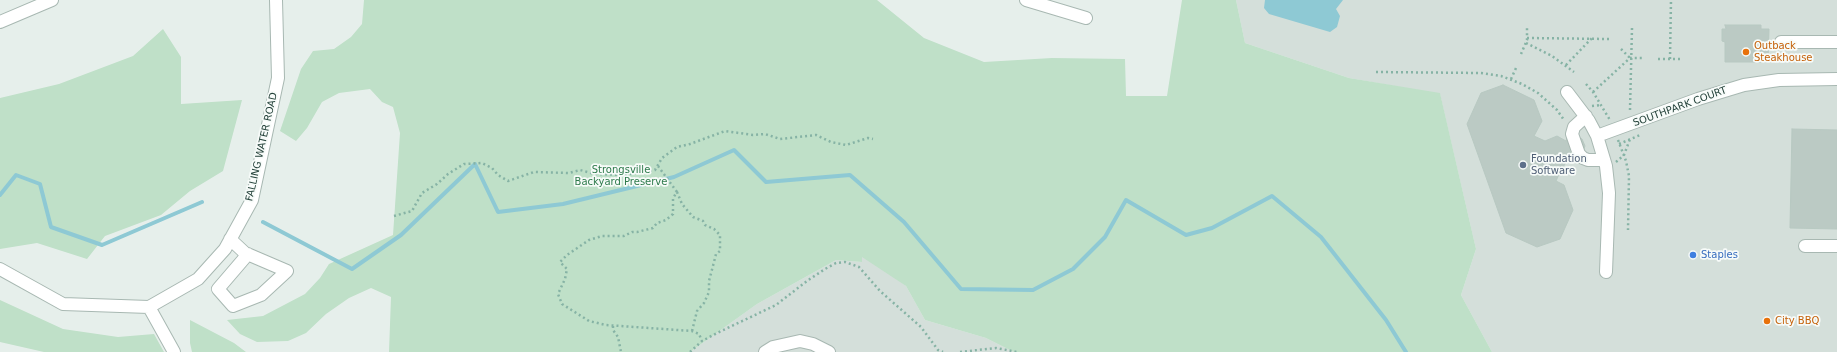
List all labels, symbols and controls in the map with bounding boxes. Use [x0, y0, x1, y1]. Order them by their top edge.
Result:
place label: Outback Steakhouse [1754, 40, 1812, 64]
marker: Outback Steakhouse [1741, 47, 1751, 57]
street label: SOUTHPARK COURT [1632, 85, 1728, 129]
street label: FALLING WATER ROAD [244, 91, 280, 203]
place label: Foundation Software [1531, 153, 1587, 176]
marker: Foundation Software [1518, 160, 1528, 170]
park label: Strongsville Backyard Preserve [575, 164, 667, 188]
place label: Staples [1701, 249, 1738, 261]
marker: Staples [1688, 250, 1698, 260]
place label: City BBQ [1775, 315, 1819, 327]
marker: City BBQ [1762, 316, 1772, 326]

